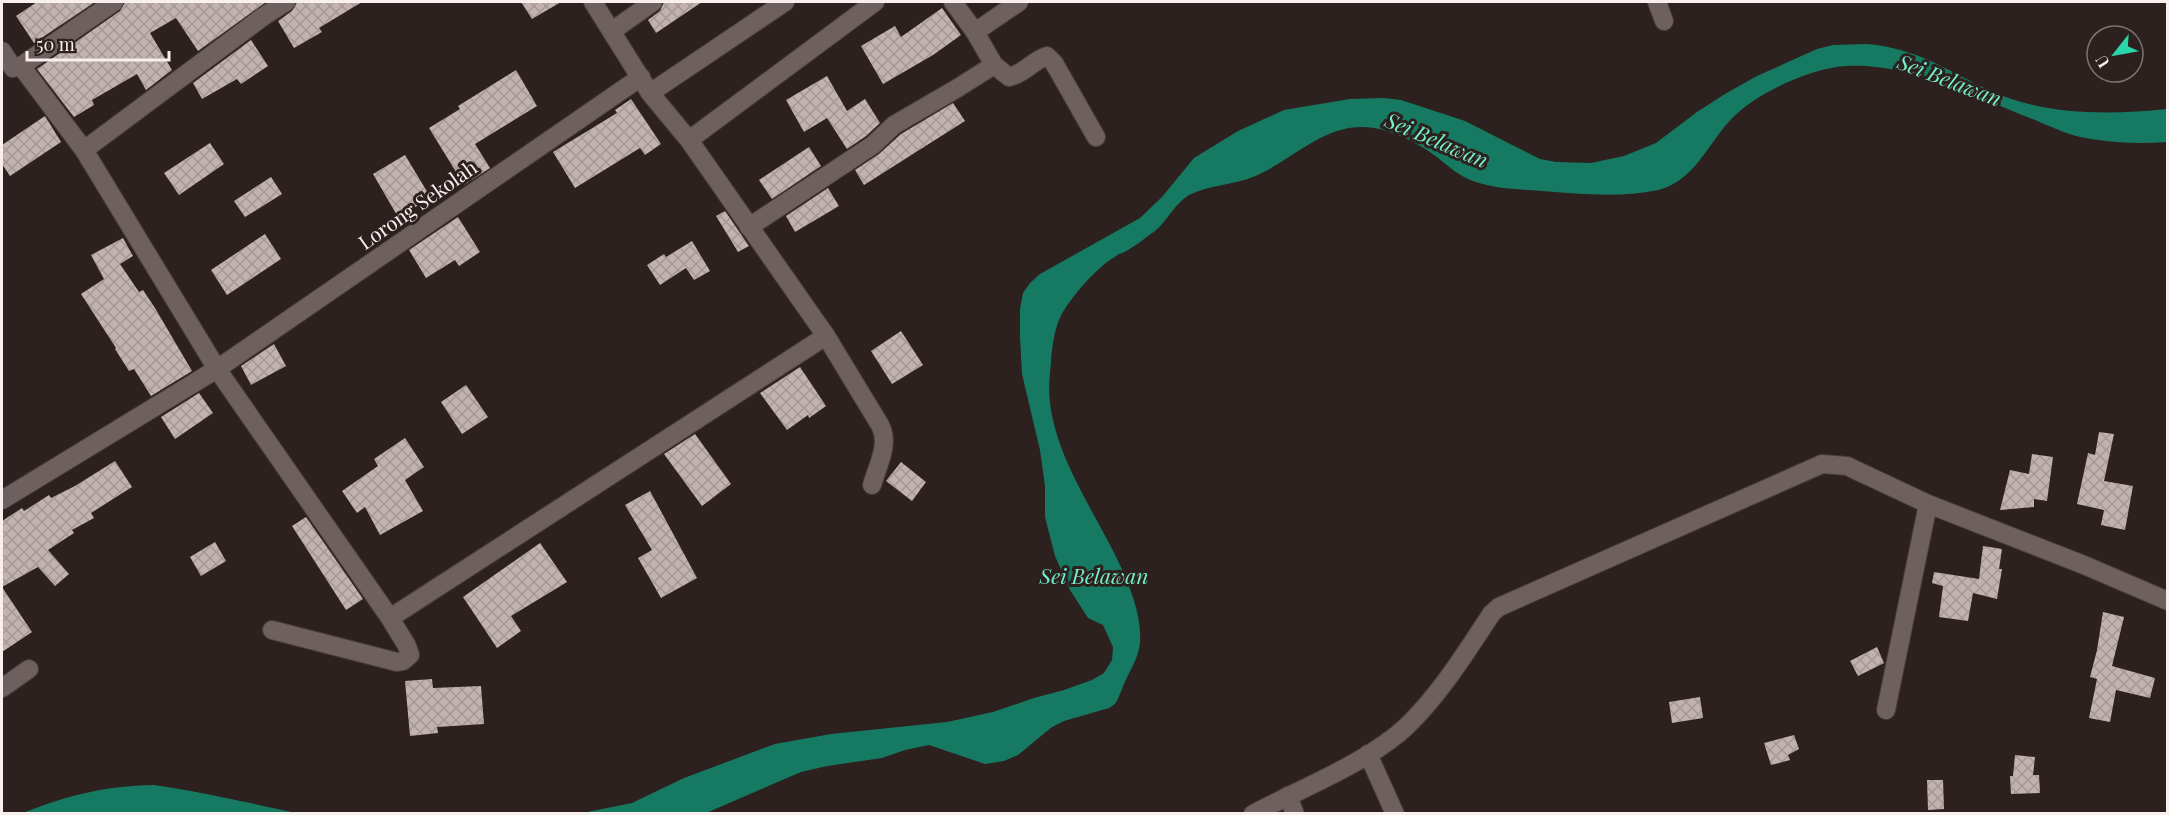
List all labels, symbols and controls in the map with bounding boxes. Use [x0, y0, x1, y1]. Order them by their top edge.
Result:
scale bar [27, 24, 170, 62]
north arrow [2085, 24, 2145, 84]
text: 50 m [36, 32, 75, 56]
water label: Sei Belawan [1893, 46, 2006, 112]
text: U [2090, 52, 2114, 72]
water label: Sei Belawan [1380, 104, 1493, 173]
street label: Lorong Sekolah [352, 153, 482, 255]
water label: Sei Belawan [1039, 561, 1148, 589]

